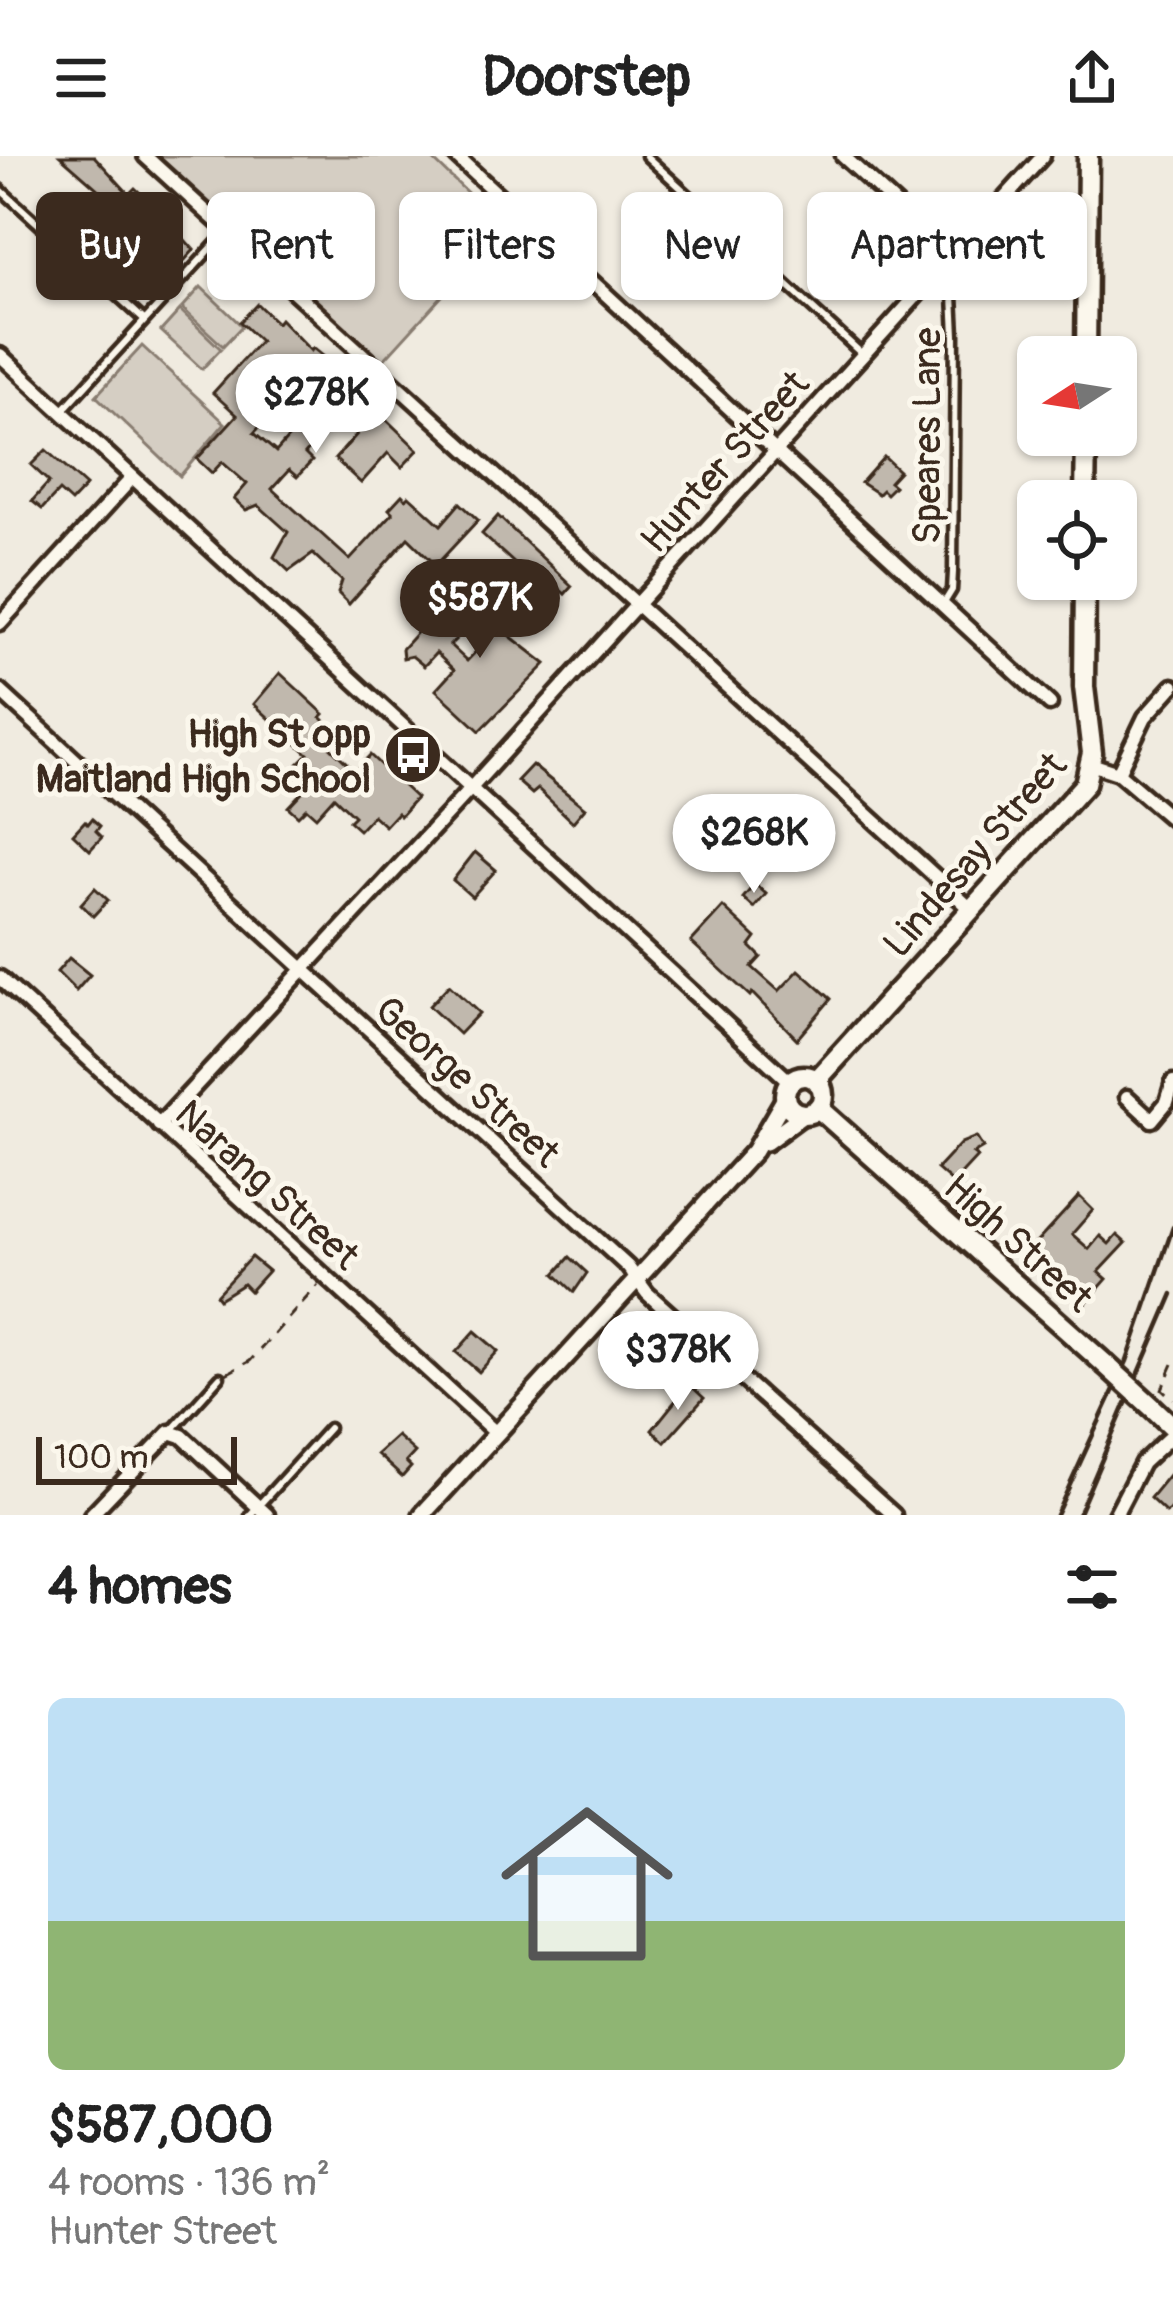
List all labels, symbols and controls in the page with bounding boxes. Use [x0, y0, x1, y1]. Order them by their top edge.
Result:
text: Doorstep [482, 44, 691, 112]
icon: menu [48, 45, 114, 111]
icon: share [1059, 45, 1125, 111]
chip: Buy [36, 192, 183, 300]
chip: Rent [207, 192, 375, 300]
chip: Filters [399, 192, 597, 300]
chip: New [621, 192, 783, 300]
chip: Apartment [807, 192, 1087, 300]
street label: Speares Lane [903, 327, 952, 545]
north arrow [1017, 336, 1137, 456]
map controls [1017, 336, 1137, 600]
pin: $278K [232, 354, 400, 456]
street label: Hunter Street [630, 360, 820, 564]
text: $278K [263, 368, 369, 417]
button: locate [1017, 480, 1137, 600]
pin: $587K [396, 559, 564, 661]
text: $587K [427, 573, 533, 622]
place label: High St opp Maitland High School [36, 710, 371, 804]
bus stop icon: High St opp Maitland High School [382, 724, 444, 786]
street label: Lindesay Street [873, 742, 1078, 968]
pin: $268K [670, 794, 838, 896]
text: $268K [700, 808, 808, 857]
street label: George Street [364, 986, 570, 1178]
street label: Narang Street [165, 1090, 370, 1281]
street label: High Street [933, 1163, 1103, 1323]
pin: $378K [594, 1311, 762, 1413]
text: $378K [625, 1325, 731, 1374]
scale bar [36, 1431, 237, 1484]
text: 100 m [54, 1437, 148, 1478]
icon: filters [1059, 1554, 1125, 1620]
text: 4 homes [48, 1555, 232, 1619]
icon: home [479, 1776, 695, 1992]
text: $587,000 [48, 2094, 273, 2158]
text: 4 rooms · 136 m² [48, 2158, 330, 2207]
text: Hunter Street [48, 2207, 277, 2256]

